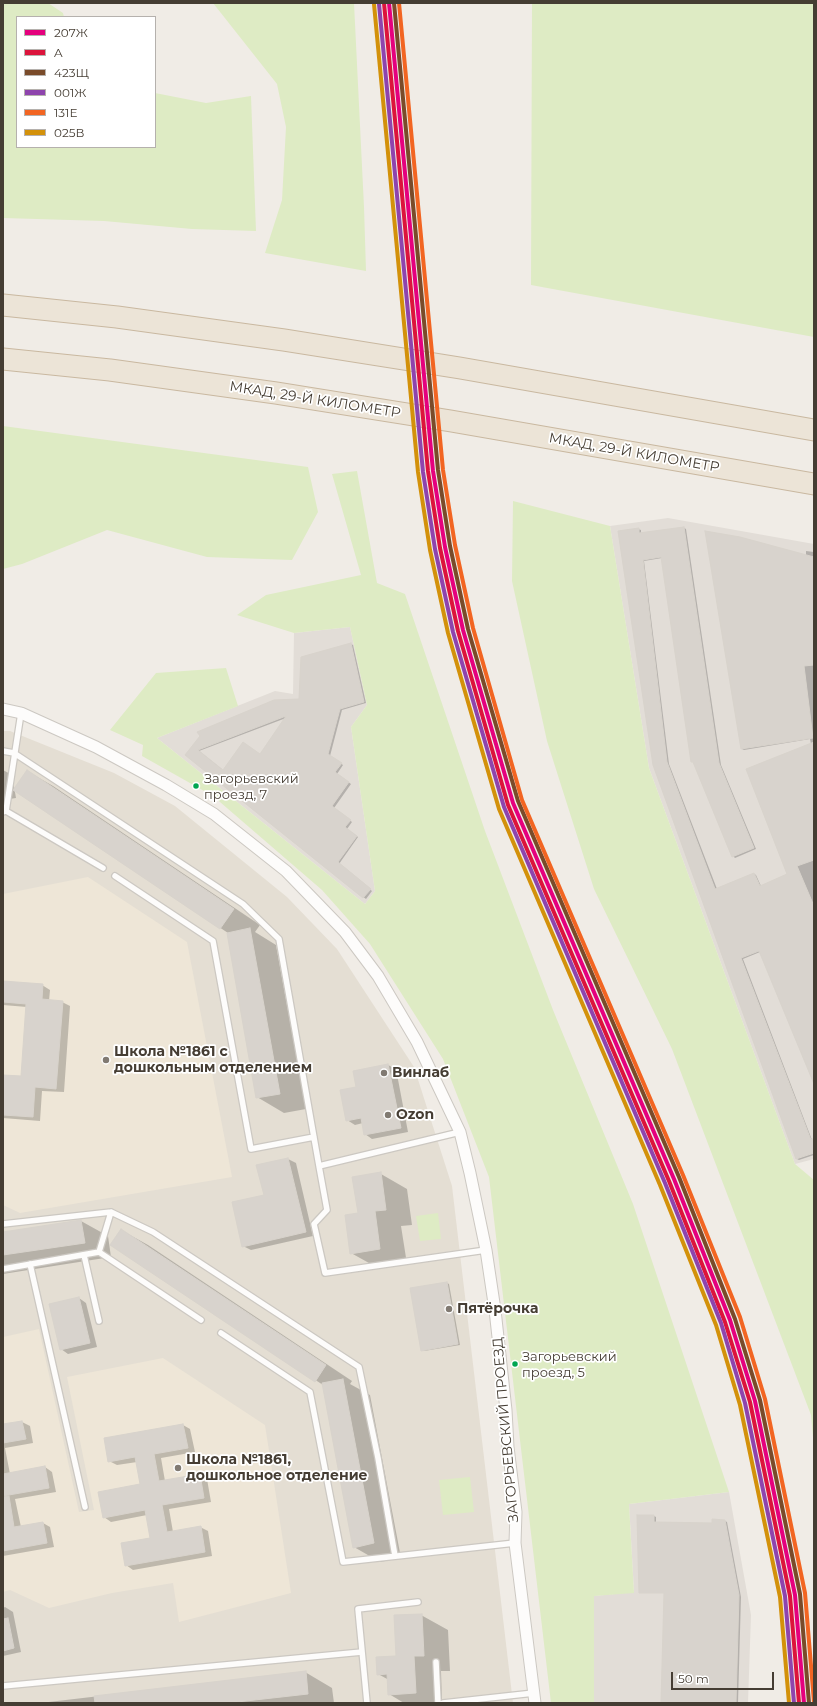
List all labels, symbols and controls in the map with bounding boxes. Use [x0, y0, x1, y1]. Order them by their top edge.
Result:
legend [16, 16, 156, 148]
text: 207Ж [54, 25, 88, 40]
text: A [54, 45, 63, 60]
text: 423Щ [54, 65, 89, 80]
text: 001Ж [54, 85, 86, 100]
text: 131Е [54, 105, 77, 120]
text: 025В [54, 125, 85, 140]
street label: МКАД, 29-Й КИЛОМЕТР [228, 378, 402, 422]
street label: МКАД, 29-Й КИЛОМЕТР [547, 430, 721, 476]
place label: Загорьевский проезд, 7 [204, 771, 299, 802]
marker: Загорьевский проезд, 7 [191, 781, 201, 791]
place label: Школа №1861 с дошкольным отделением [114, 1044, 312, 1076]
marker: Школа №1861 с дошкольным отделением [101, 1055, 111, 1065]
place label: Винлаб [392, 1065, 449, 1081]
marker: Винлаб [379, 1068, 389, 1078]
place label: Ozon [396, 1107, 434, 1123]
marker: Ozon [383, 1110, 393, 1120]
place label: Пятёрочка [457, 1301, 538, 1317]
marker: Пятёрочка [444, 1304, 454, 1314]
street label: ЗАГОРЬЕВСКИЙ ПРОЕЗД [490, 1337, 522, 1523]
place label: Загорьевский проезд, 5 [522, 1349, 617, 1380]
marker: Загорьевский проезд, 5 [510, 1359, 520, 1369]
place label: Школа №1861, дошкольное отделение [186, 1452, 368, 1484]
marker: Школа №1861, дошкольное отделение [173, 1463, 183, 1473]
scale bar [673, 1664, 776, 1690]
text: 50 m [678, 1671, 709, 1686]

